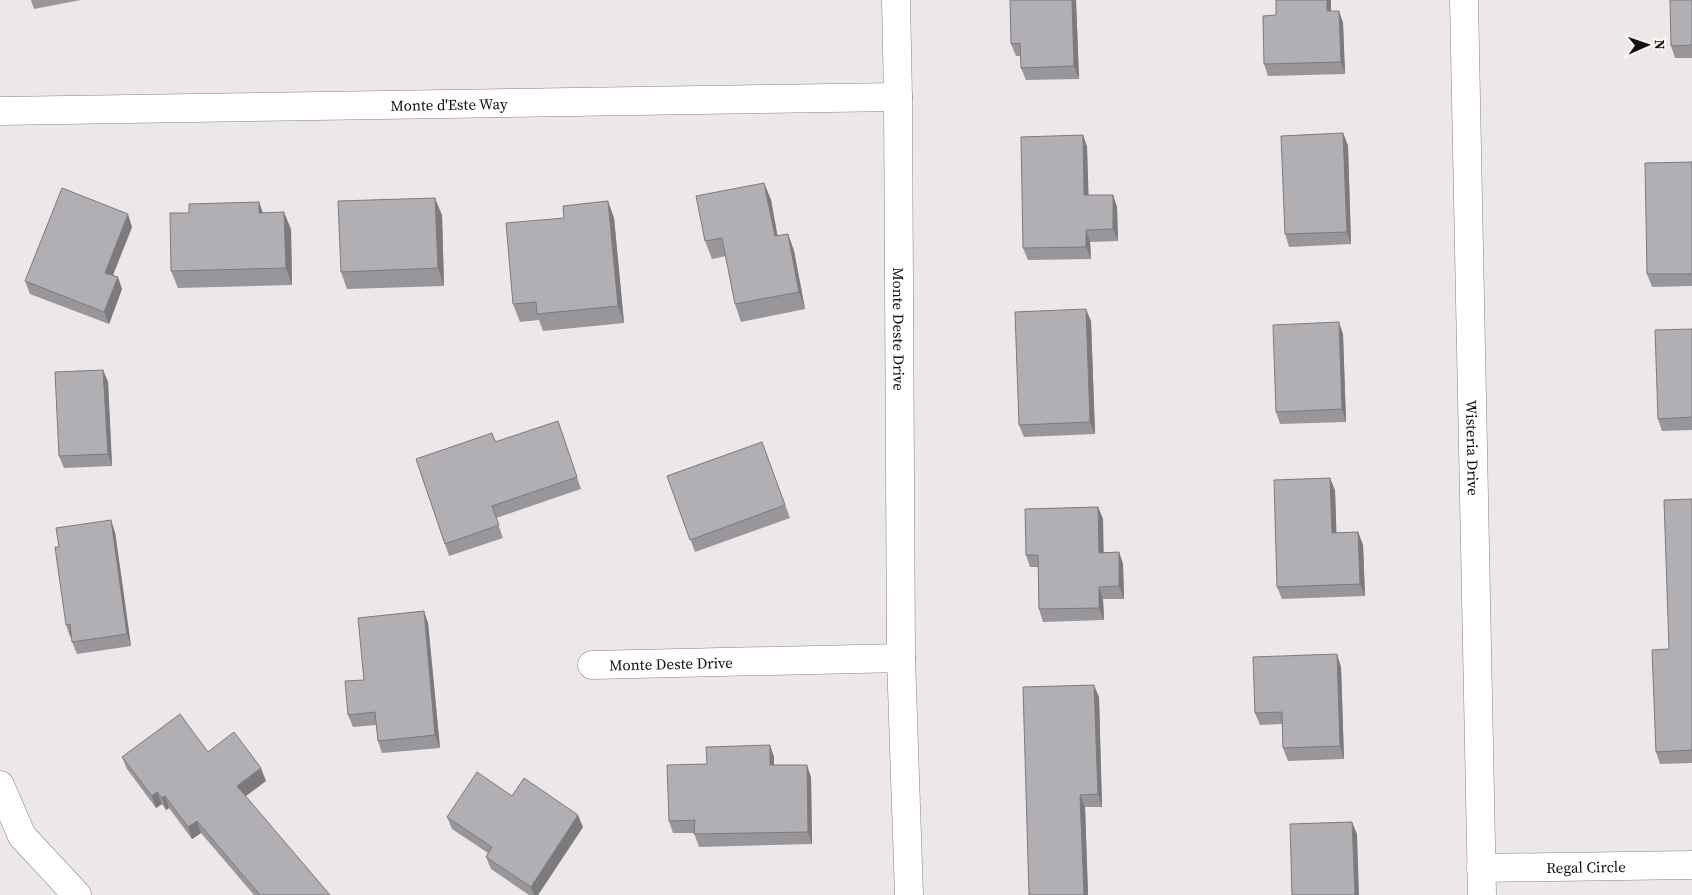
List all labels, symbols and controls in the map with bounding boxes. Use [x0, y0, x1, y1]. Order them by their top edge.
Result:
north arrow [1622, 20, 1672, 70]
text: N [1650, 39, 1670, 50]
street label: Monte d'Este Way [390, 93, 508, 115]
street label: Monte Deste Drive [888, 267, 910, 391]
street label: Wisteria Drive [1462, 400, 1484, 496]
street label: Monte Deste Drive [609, 651, 733, 675]
street label: Regal Circle [1546, 855, 1626, 878]

